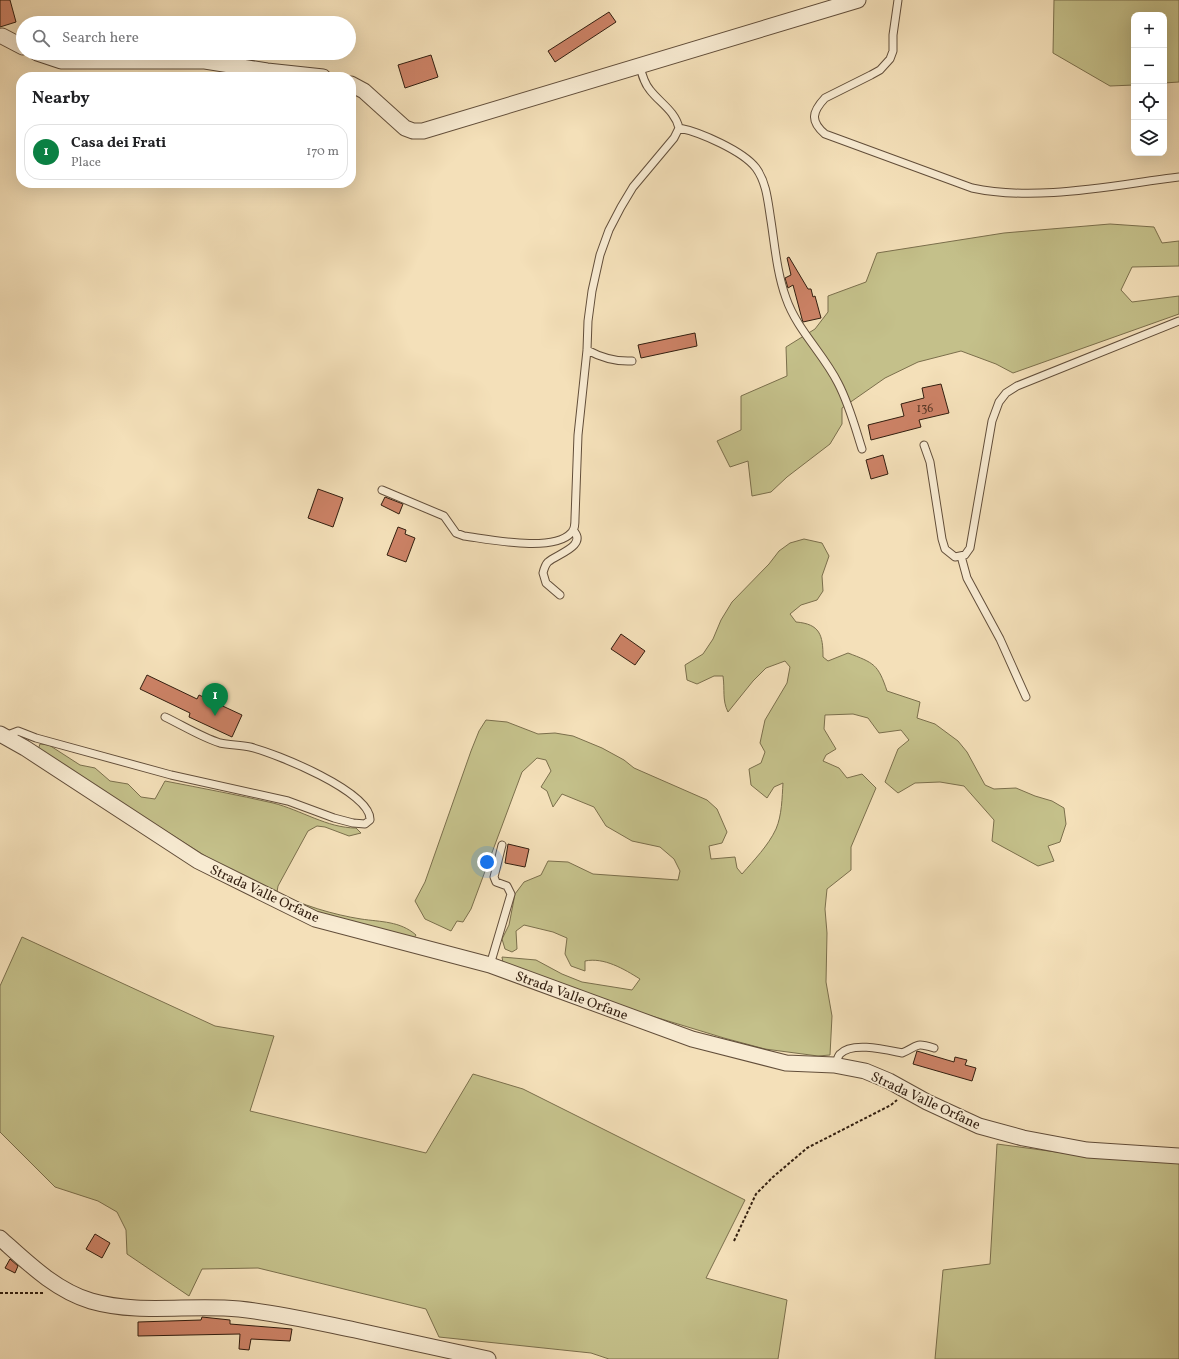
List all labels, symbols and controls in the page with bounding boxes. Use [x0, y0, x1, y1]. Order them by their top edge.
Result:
map controls [1131, 12, 1167, 156]
button: + [1131, 12, 1167, 48]
search box [16, 16, 356, 60]
icon: search [30, 27, 52, 49]
text: Search here [62, 28, 139, 49]
button: − [1131, 48, 1167, 84]
button: locate [1131, 84, 1167, 120]
text: Nearby [32, 87, 90, 110]
button: layers [1131, 120, 1167, 156]
text: Casa dei Frati [71, 133, 166, 154]
text: 1 [43, 143, 49, 161]
text: 170 m [306, 143, 339, 161]
text: Place [71, 154, 101, 172]
house number: 136 [917, 401, 933, 417]
pin: 1 [202, 683, 228, 716]
your location [477, 852, 497, 872]
street label: Strada Valle Orfane [207, 861, 322, 928]
street label: Strada Valle Orfane [512, 967, 631, 1026]
street label: Strada Valle Orfane [868, 1068, 983, 1135]

